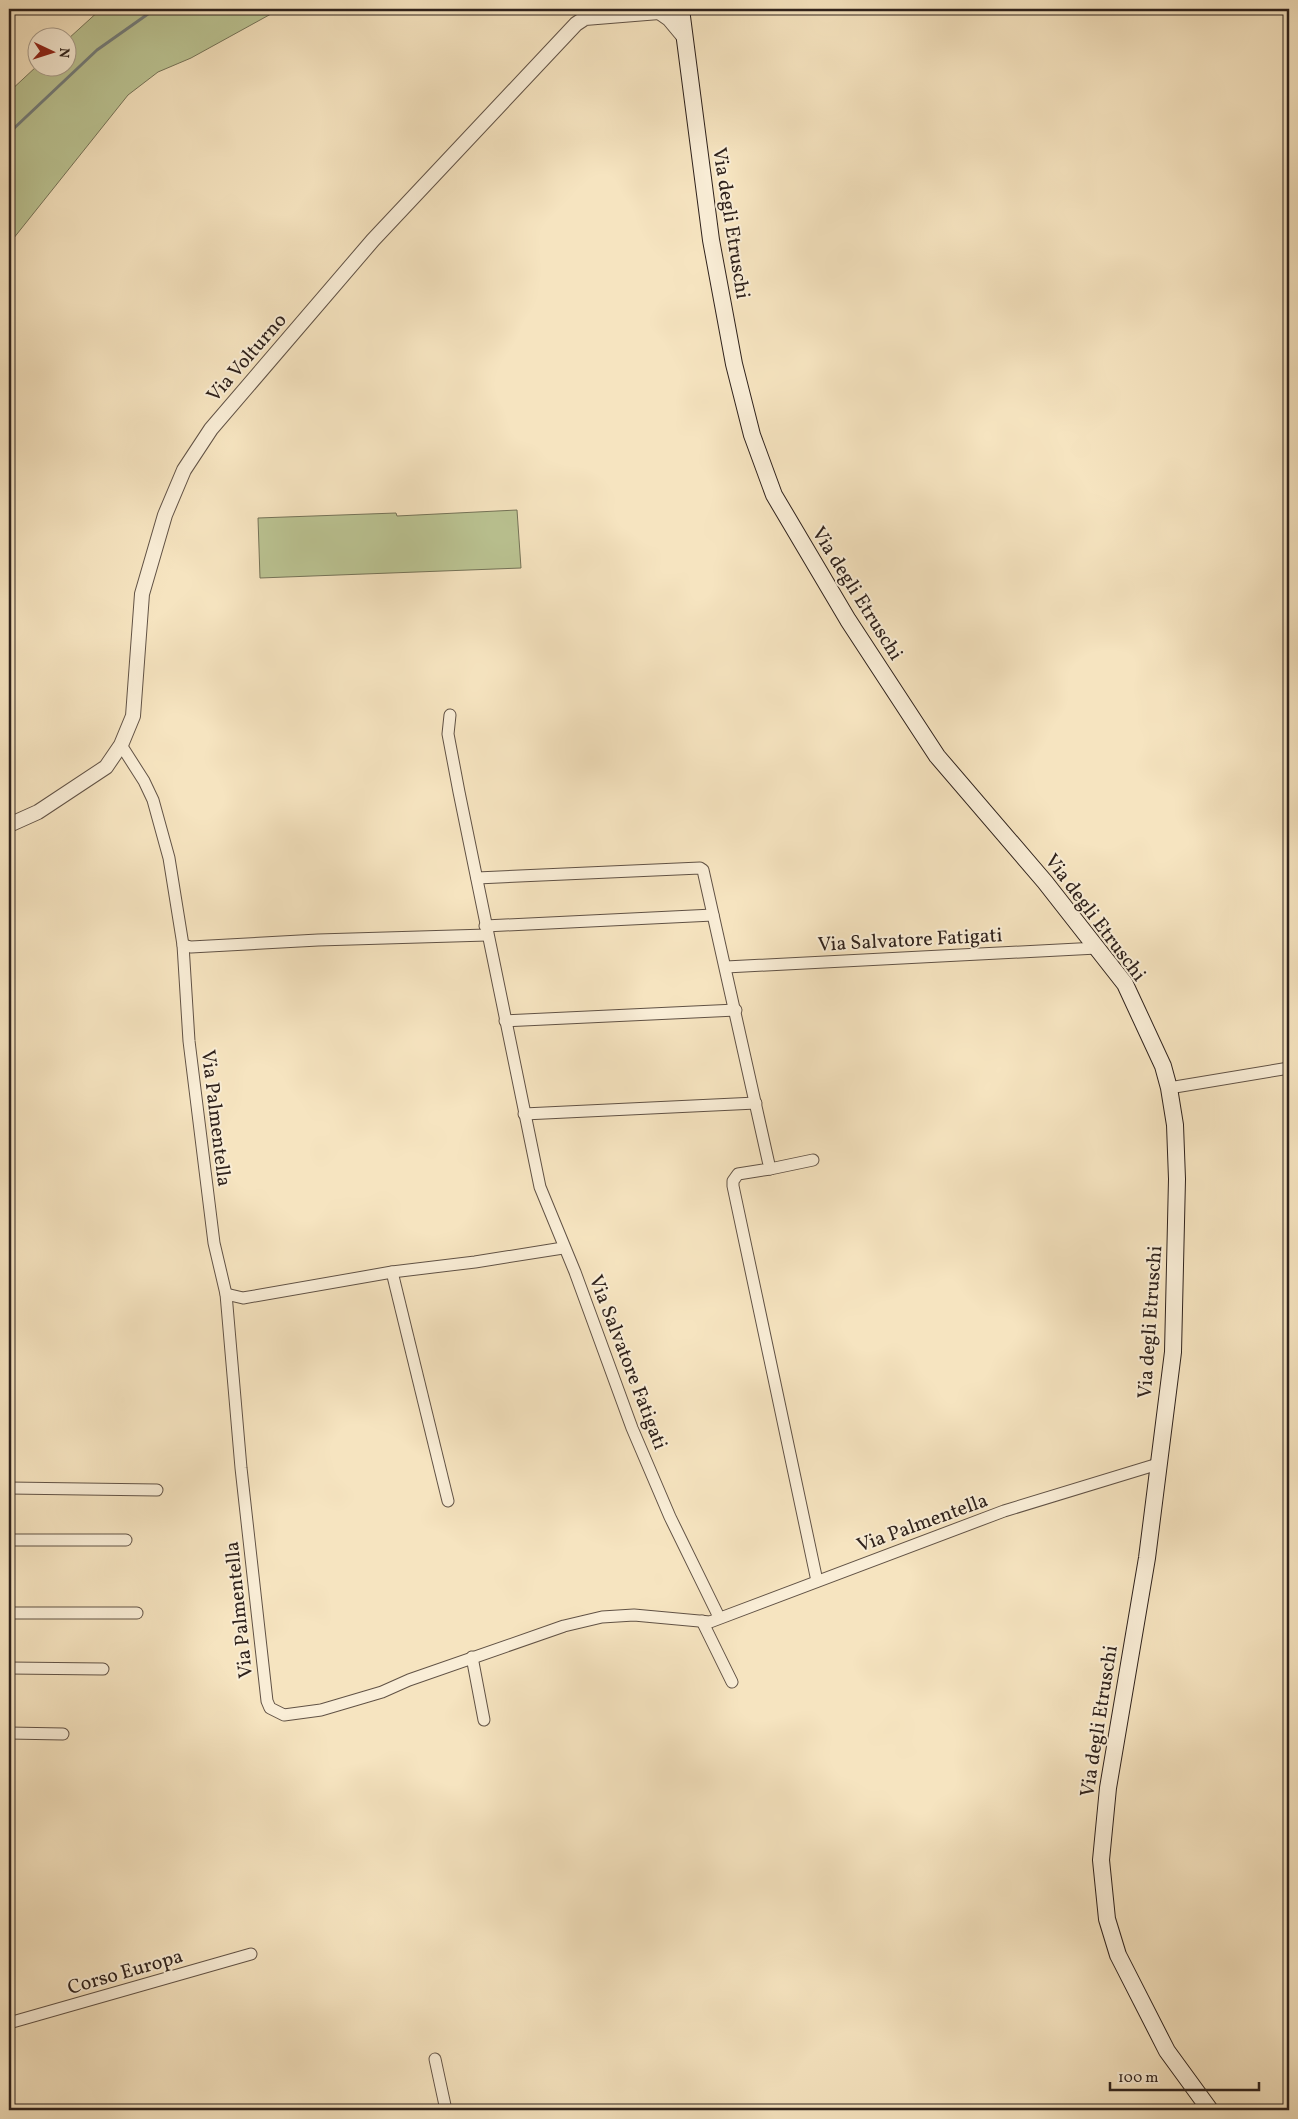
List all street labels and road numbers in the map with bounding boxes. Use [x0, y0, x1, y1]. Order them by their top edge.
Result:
street label: Via degli Etruschi [704, 145, 756, 301]
street label: Via Volturno [201, 308, 294, 409]
street label: Via degli Etruschi [804, 522, 909, 666]
street label: Via degli Etruschi [1037, 849, 1152, 988]
street label: Via Salvatore Fatigati [817, 922, 1003, 960]
street label: Via Palmentella [193, 1048, 237, 1188]
street label: Via degli Etruschi [1132, 1245, 1170, 1400]
street label: Via Salvatore Fatigati [581, 1271, 673, 1454]
street label: Via Palmentella [853, 1487, 992, 1561]
street label: Via Palmentella [219, 1540, 261, 1680]
street label: Via degli Etruschi [1074, 1643, 1126, 1799]
street label: Corso Europa [64, 1943, 187, 2003]

